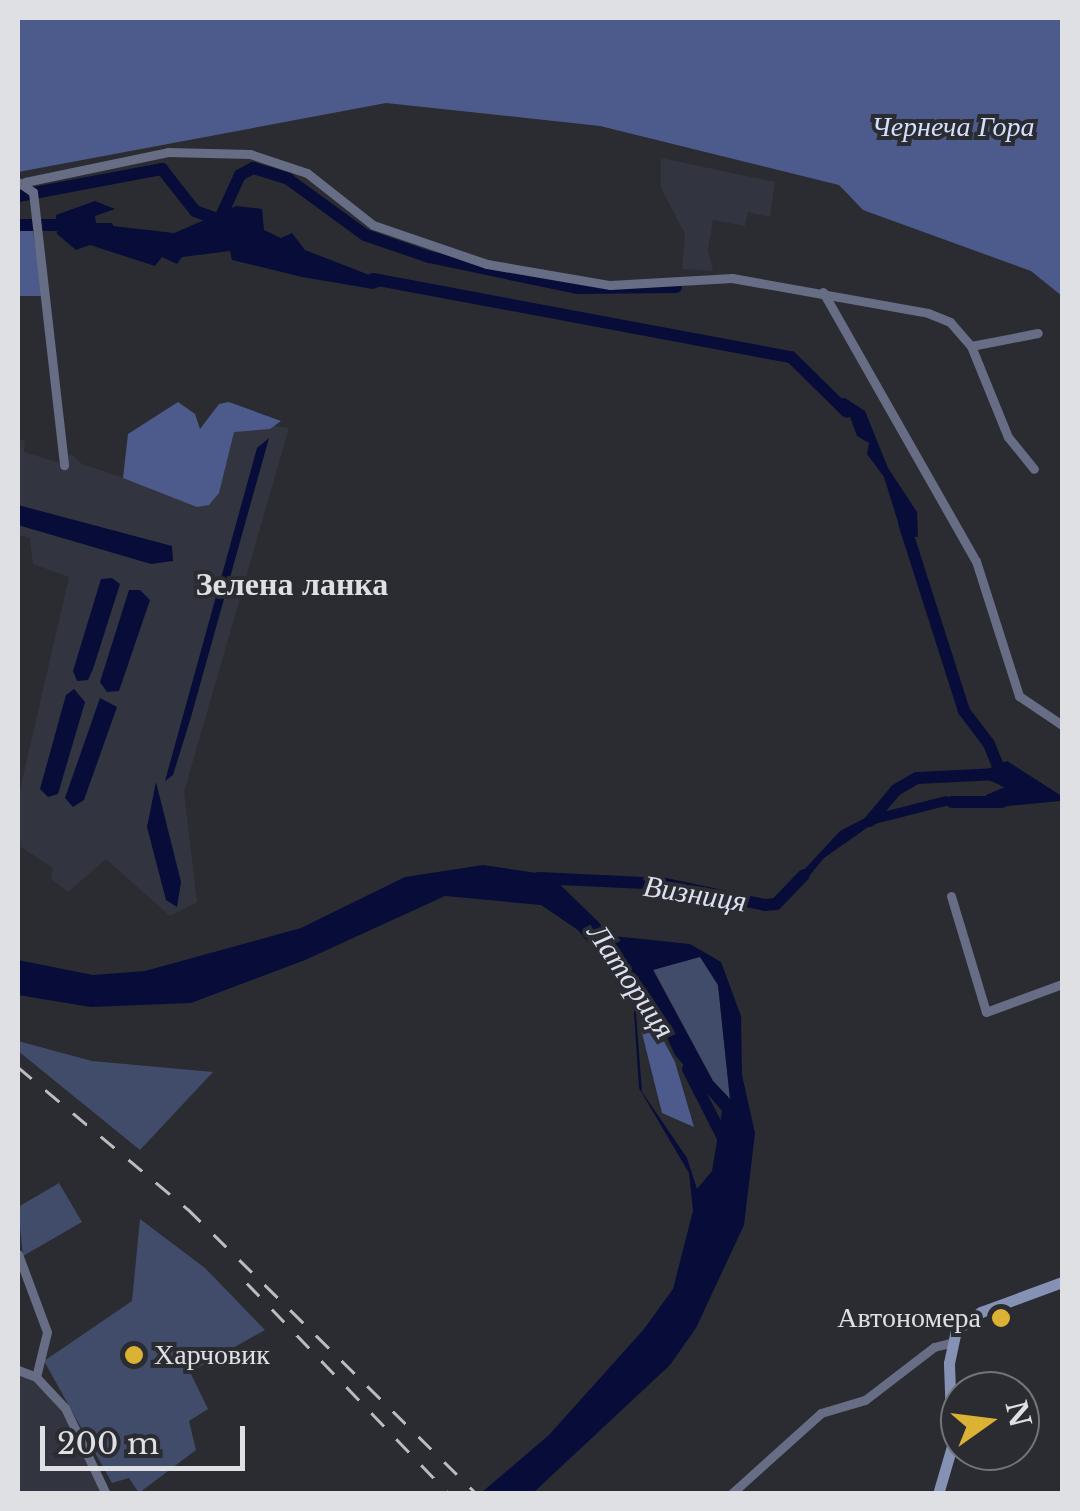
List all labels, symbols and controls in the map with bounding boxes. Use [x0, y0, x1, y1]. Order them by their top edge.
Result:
park label: Чернеча Гора [871, 110, 1035, 144]
district label: Зелена ланка [196, 565, 388, 603]
water label: Визниця [641, 868, 749, 920]
water label: Латориця [579, 917, 683, 1045]
place label: Автономера [837, 1301, 981, 1335]
marker: Автономера [990, 1307, 1012, 1329]
place label: Харчовик [154, 1338, 270, 1372]
marker: Харчовик [123, 1344, 145, 1366]
north arrow [940, 1371, 1040, 1471]
text: N [997, 1397, 1038, 1431]
scale bar [45, 1406, 250, 1468]
text: 200 m [57, 1425, 159, 1462]

